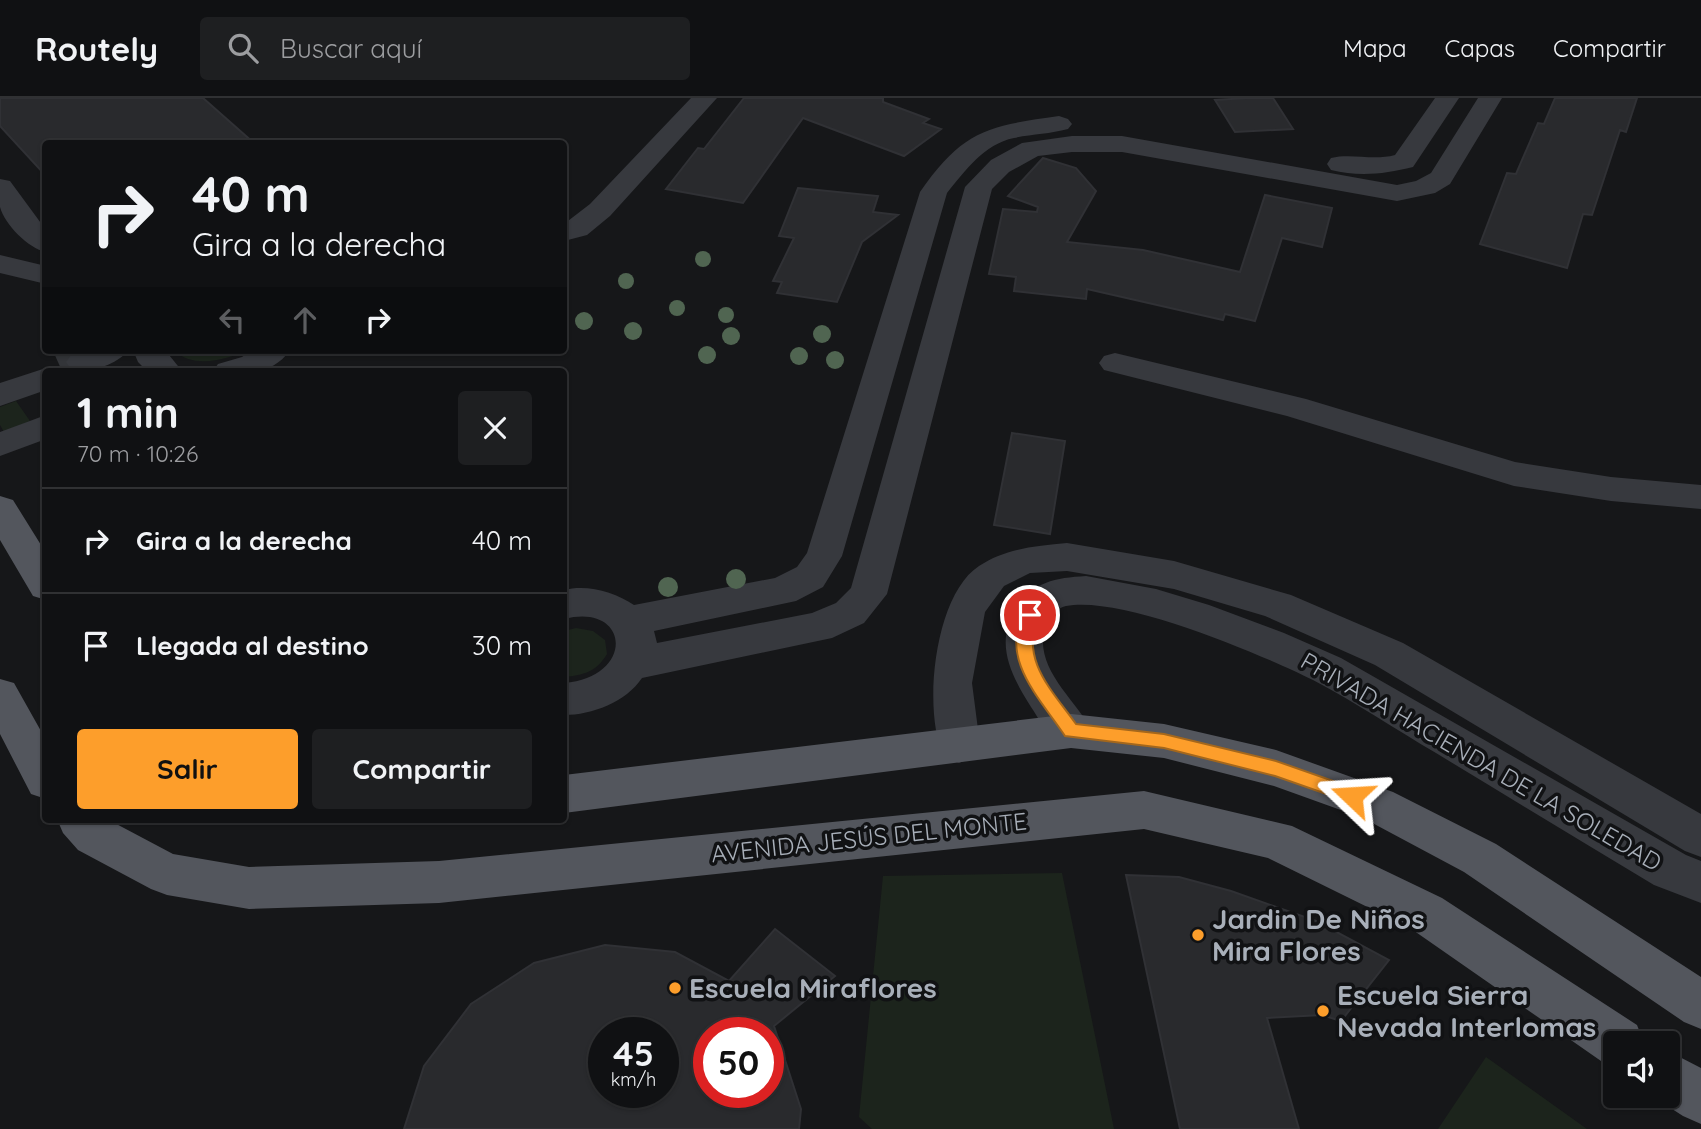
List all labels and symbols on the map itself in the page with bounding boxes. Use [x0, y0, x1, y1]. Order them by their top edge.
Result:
pin [1000, 585, 1060, 645]
street label: PRIVADA HACIENDA DE LA SOLEDAD [1296, 645, 1667, 877]
position arrow [1315, 759, 1389, 833]
street label: AVENIDA JESÚS DEL MONTE [709, 805, 1028, 869]
place label: Jardin De Niños Mira Flores [1212, 901, 1425, 968]
marker: Jardin De Niños Mira Flores [1190, 927, 1206, 943]
place label: Escuela Miraflores [689, 970, 937, 1005]
place label: Escuela Sierra Nevada Interlomas [1337, 977, 1596, 1044]
marker: Escuela Miraflores [667, 980, 683, 996]
marker: Escuela Sierra Nevada Interlomas [1315, 1003, 1331, 1019]
speed limit sign: 50 [693, 1017, 784, 1108]

